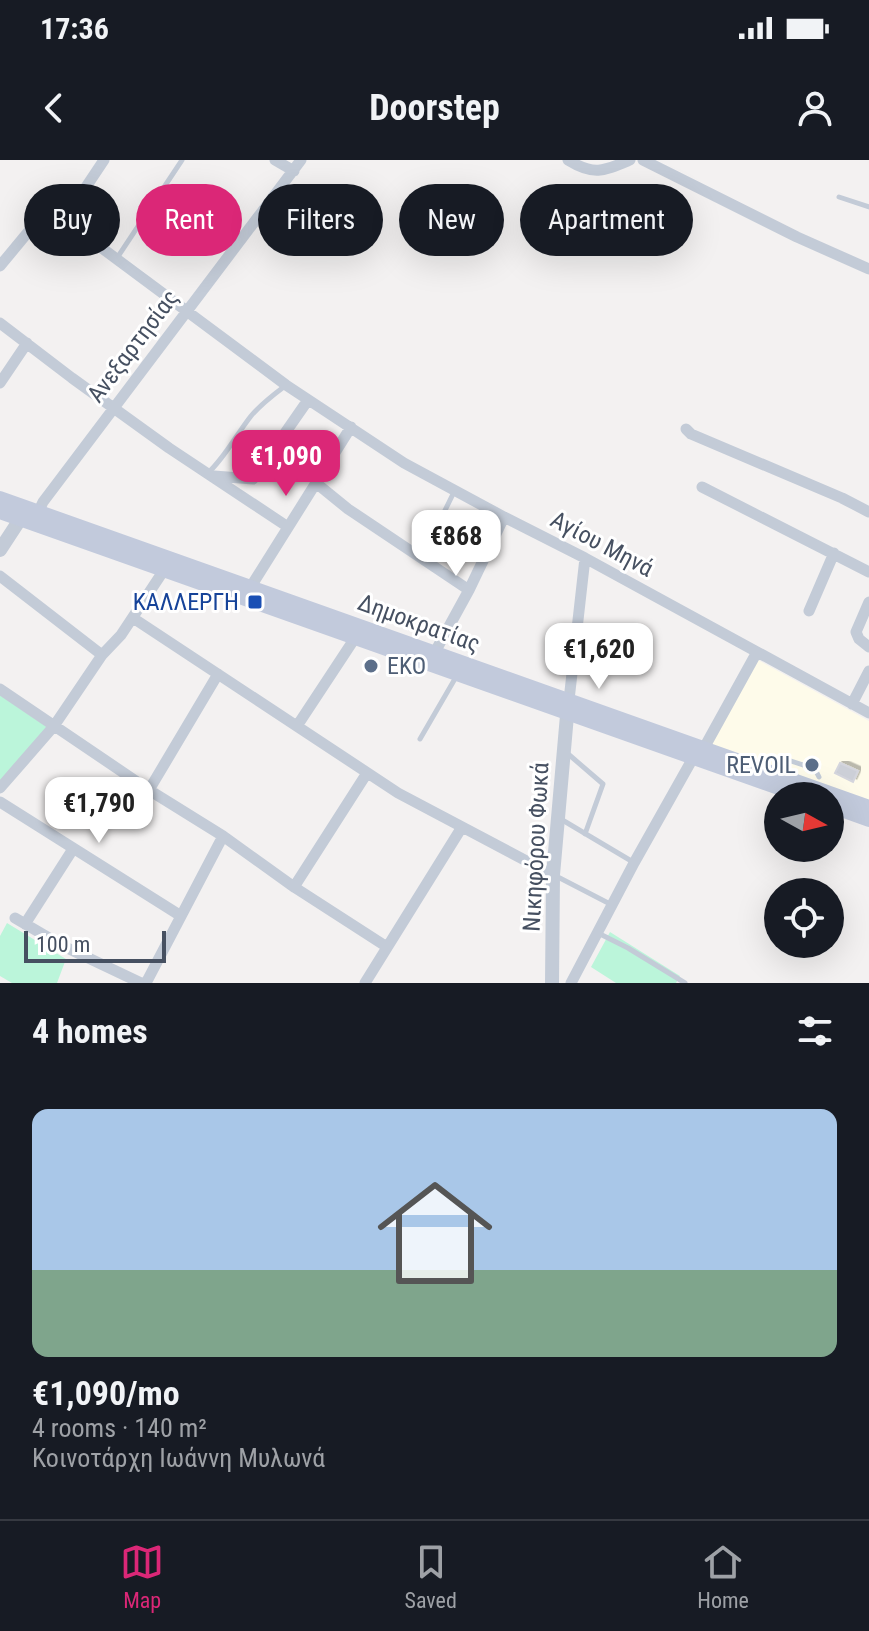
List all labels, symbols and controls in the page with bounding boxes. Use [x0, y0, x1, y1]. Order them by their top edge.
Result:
text: 17:36 [40, 11, 109, 46]
icon: back [32, 86, 76, 130]
icon: person [793, 86, 837, 130]
text: Doorstep [369, 87, 500, 129]
chip: Buy [24, 184, 120, 256]
chip: Rent [136, 184, 242, 256]
chip: Filters [258, 184, 383, 256]
chip: New [399, 184, 504, 256]
chip: Apartment [520, 184, 693, 256]
street label: Ανεξαρτησίας [82, 284, 184, 408]
pin: €1,090 [221, 430, 351, 498]
text: €1,090 [250, 441, 322, 471]
street label: Αγίου Μηνά [546, 505, 658, 583]
pin: €868 [409, 510, 503, 578]
text: €868 [430, 521, 482, 551]
place label: ΚΑΛΛΕΡΓΗ [133, 588, 239, 616]
street label: Δημοκρατίας [354, 588, 484, 658]
marker: ΚΑΛΛΕΡΓΗ [246, 593, 264, 611]
pin: €1,620 [534, 623, 664, 691]
text: €1,620 [563, 634, 635, 664]
place label: EKO [387, 652, 426, 680]
marker: EKO [362, 657, 380, 675]
place label: REVOIL [726, 751, 796, 779]
marker: REVOIL [803, 756, 821, 774]
street label: Νικηφόρου Φωκά [518, 762, 554, 932]
pin: €1,790 [34, 777, 164, 845]
north arrow [764, 782, 844, 862]
map controls [764, 782, 844, 958]
text: €1,790 [63, 788, 135, 818]
button: locate [764, 878, 844, 958]
scale bar [24, 927, 166, 963]
text: 100 m [36, 932, 90, 957]
icon: filters [793, 1009, 837, 1053]
text: 4 homes [32, 1011, 148, 1051]
icon: home [363, 1161, 507, 1305]
text: €1,090/mo [32, 1373, 180, 1413]
text: 4 rooms · 140 m² [32, 1413, 207, 1443]
text: Κοινοτάρχη Ιωάννη Μυλωνά [32, 1443, 325, 1473]
tab: Map [120, 1540, 164, 1613]
tab: Saved [405, 1540, 457, 1613]
tab: Home [697, 1540, 749, 1613]

